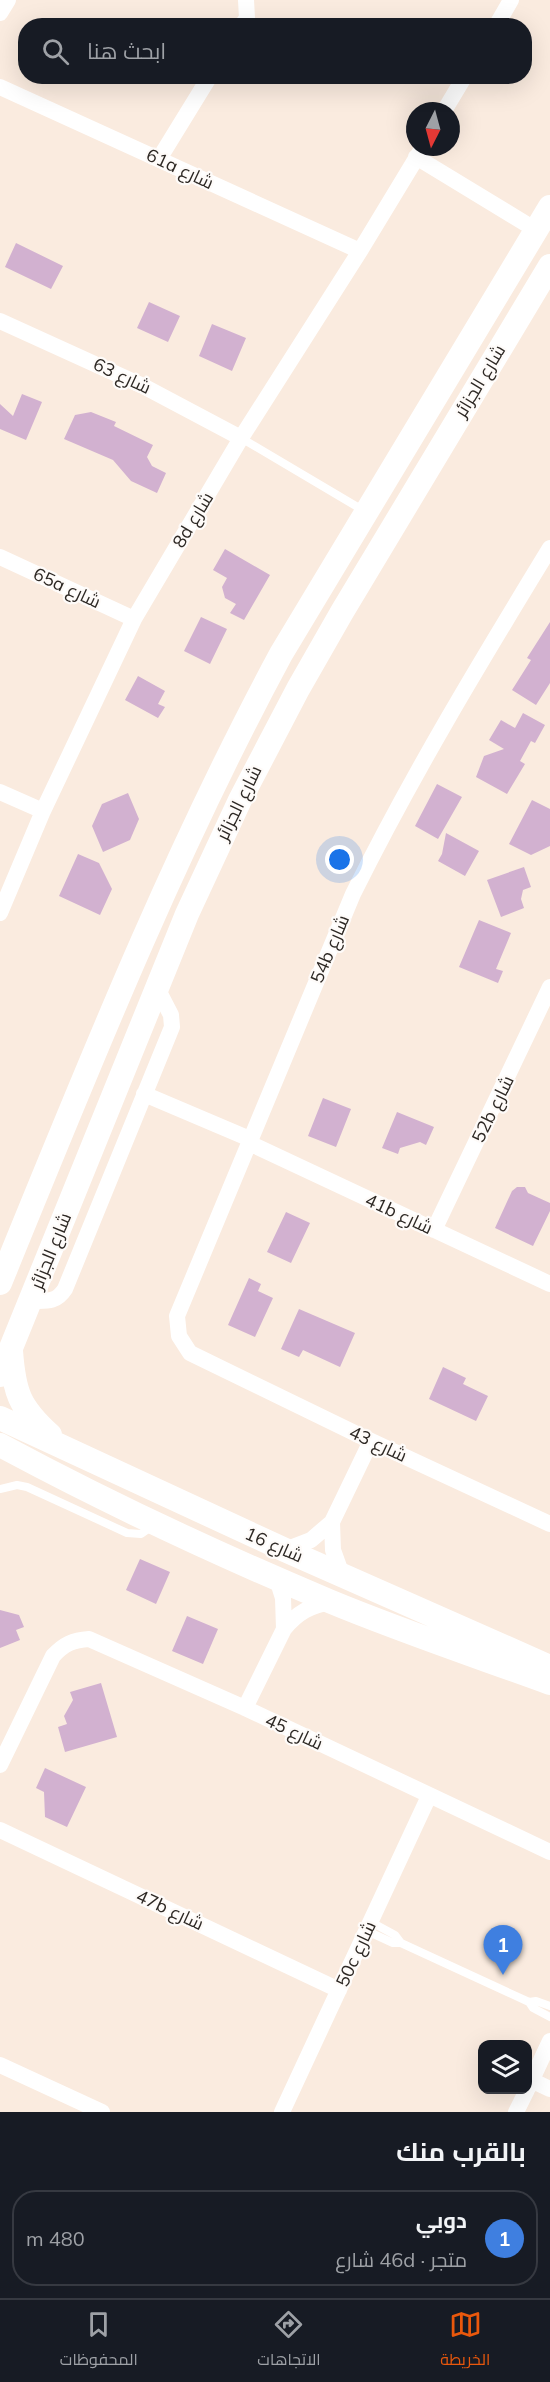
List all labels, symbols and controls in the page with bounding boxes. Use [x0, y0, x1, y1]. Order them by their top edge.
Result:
search box [18, 18, 532, 84]
icon: search [39, 35, 72, 68]
text: ابحث هنا [87, 37, 166, 65]
north arrow [406, 102, 460, 156]
street label: 61a شارع [142, 143, 218, 195]
street label: شارع الجزائر [448, 340, 511, 423]
street label: شارع 63 [89, 352, 155, 400]
street label: 8d شارع [167, 488, 219, 552]
street label: 65a شارع [29, 562, 105, 614]
street label: شارع الجزائر [210, 761, 267, 845]
your location [325, 845, 354, 874]
street label: 54b شارع [305, 911, 355, 987]
street label: 52b شارع [466, 1071, 520, 1147]
street label: 41b شارع [361, 1188, 437, 1240]
street label: شارع الجزائر [24, 1209, 77, 1294]
street label: شارع 43 [345, 1420, 411, 1468]
street label: شارع 16 [241, 1522, 307, 1568]
street label: شارع 45 [261, 1708, 327, 1756]
street label: 47b شارع [132, 1884, 208, 1936]
street label: 50c شارع [330, 1917, 382, 1991]
pin: 1 [484, 1926, 522, 1975]
map controls [478, 2040, 532, 2094]
button: layers [478, 2040, 532, 2094]
text: بالقرب منك [396, 2135, 526, 2168]
text: دوبي [416, 2206, 467, 2234]
text: 480 m [26, 2226, 85, 2251]
text: 1 [499, 2226, 511, 2251]
text: متجر · 46d شارع [335, 2247, 467, 2272]
tab: المحفوظات [60, 2308, 138, 2374]
tab: الاتجاهات [257, 2308, 321, 2374]
tab: الخريطة [440, 2308, 490, 2374]

